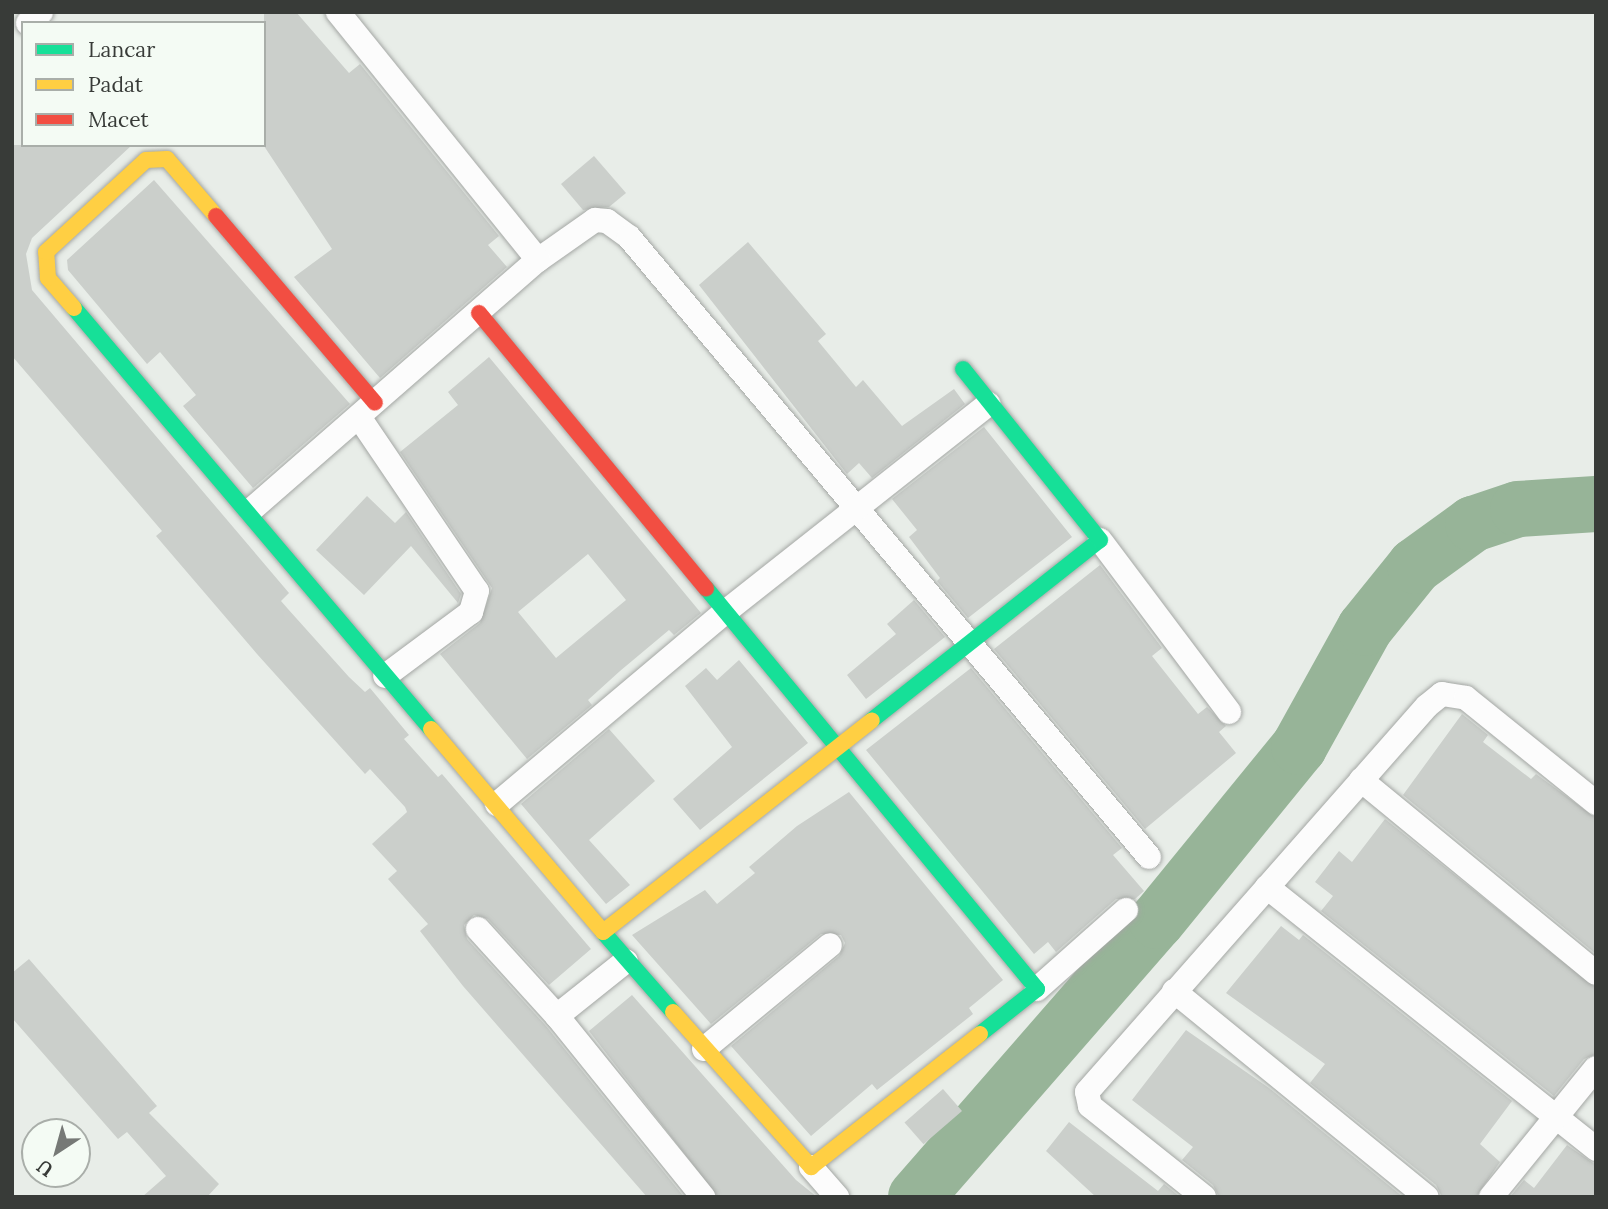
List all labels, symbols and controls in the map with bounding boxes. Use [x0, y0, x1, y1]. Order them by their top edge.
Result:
legend [21, 21, 266, 147]
text: Lancar [88, 36, 155, 63]
text: Padat [88, 71, 143, 98]
text: Macet [88, 106, 149, 133]
north arrow [21, 1118, 91, 1188]
text: U [32, 1154, 58, 1182]

